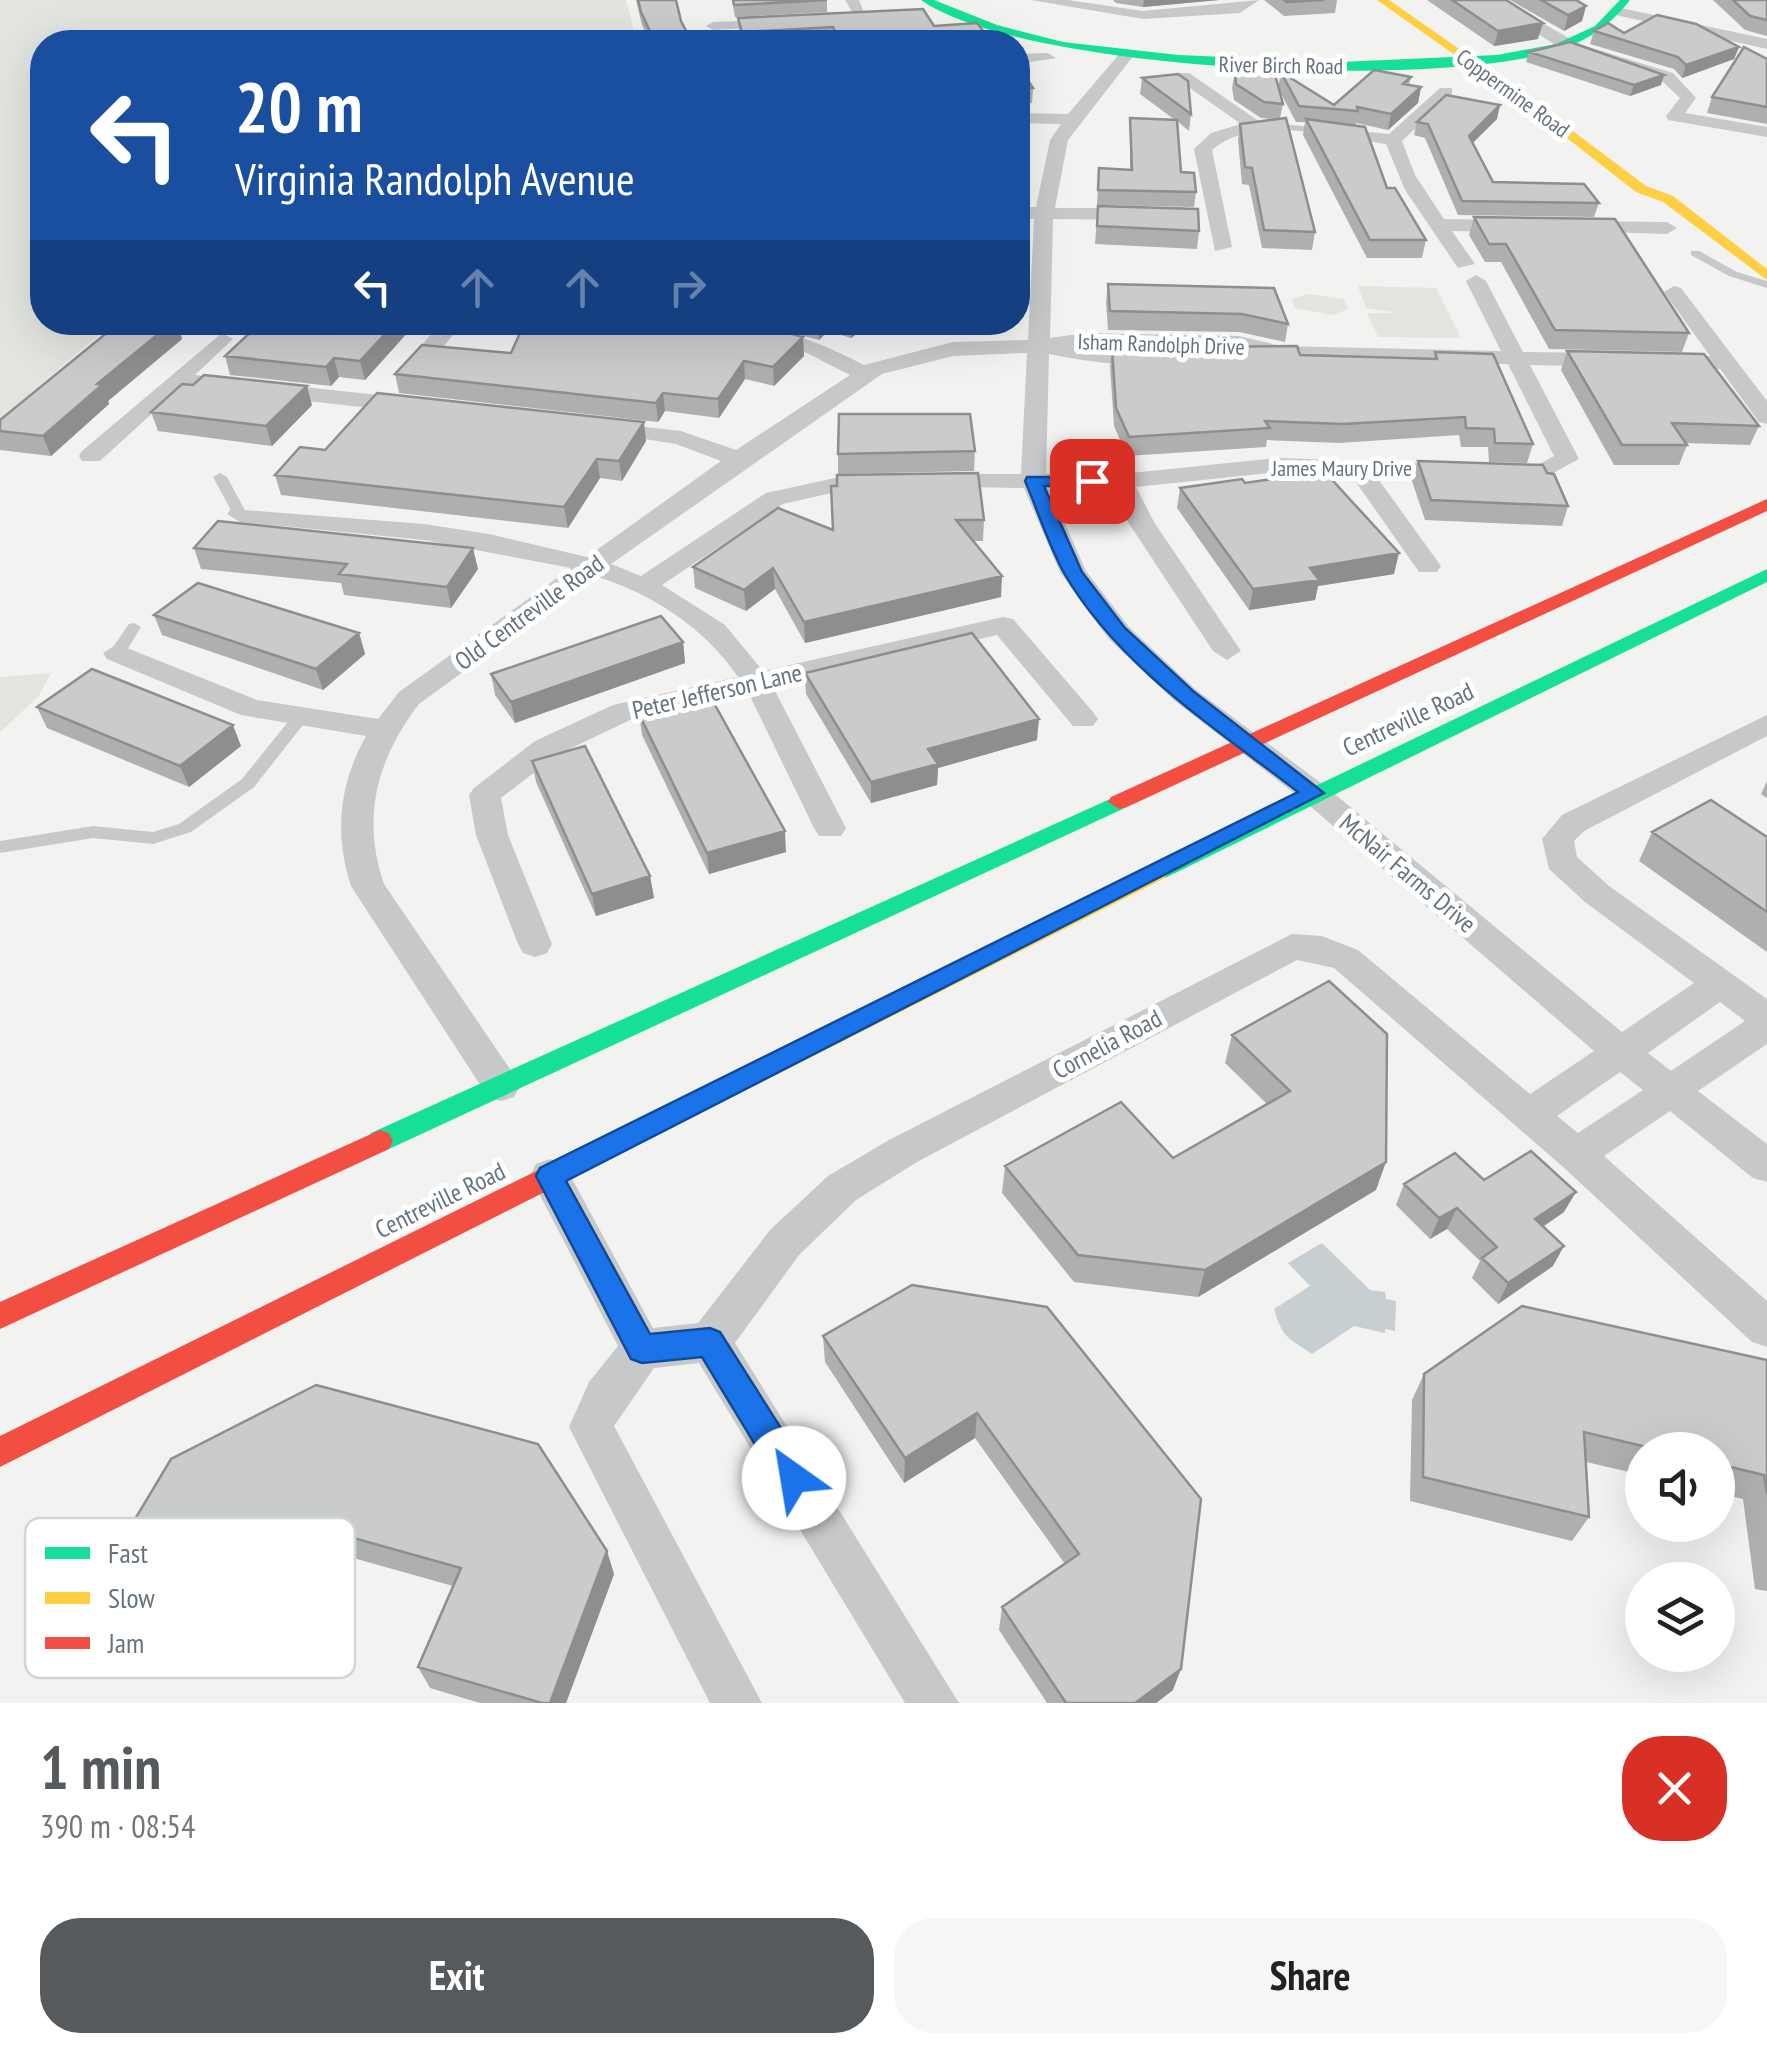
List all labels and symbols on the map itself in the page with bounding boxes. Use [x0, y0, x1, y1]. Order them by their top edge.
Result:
street label: Coppermine Road [1451, 43, 1575, 143]
street label: River Birch Road [1218, 50, 1344, 80]
street label: Isham Randolph Drive [1077, 327, 1245, 361]
pin [1050, 439, 1135, 524]
street label: James Maury Drive [1271, 454, 1412, 482]
street label: Old Centreville Road [448, 547, 610, 677]
street label: Peter Jefferson Lane [629, 656, 805, 726]
street label: Centreville Road [1337, 675, 1479, 763]
street label: McNair Farms Drive [1333, 807, 1483, 939]
street label: Cornelia Road [1047, 1002, 1167, 1086]
street label: Centreville Road [370, 1155, 510, 1245]
position arrow [742, 1426, 846, 1530]
legend [25, 1518, 355, 1678]
text: Fast [108, 1534, 148, 1571]
text: Slow [108, 1579, 155, 1616]
text: Jam [107, 1624, 144, 1661]

